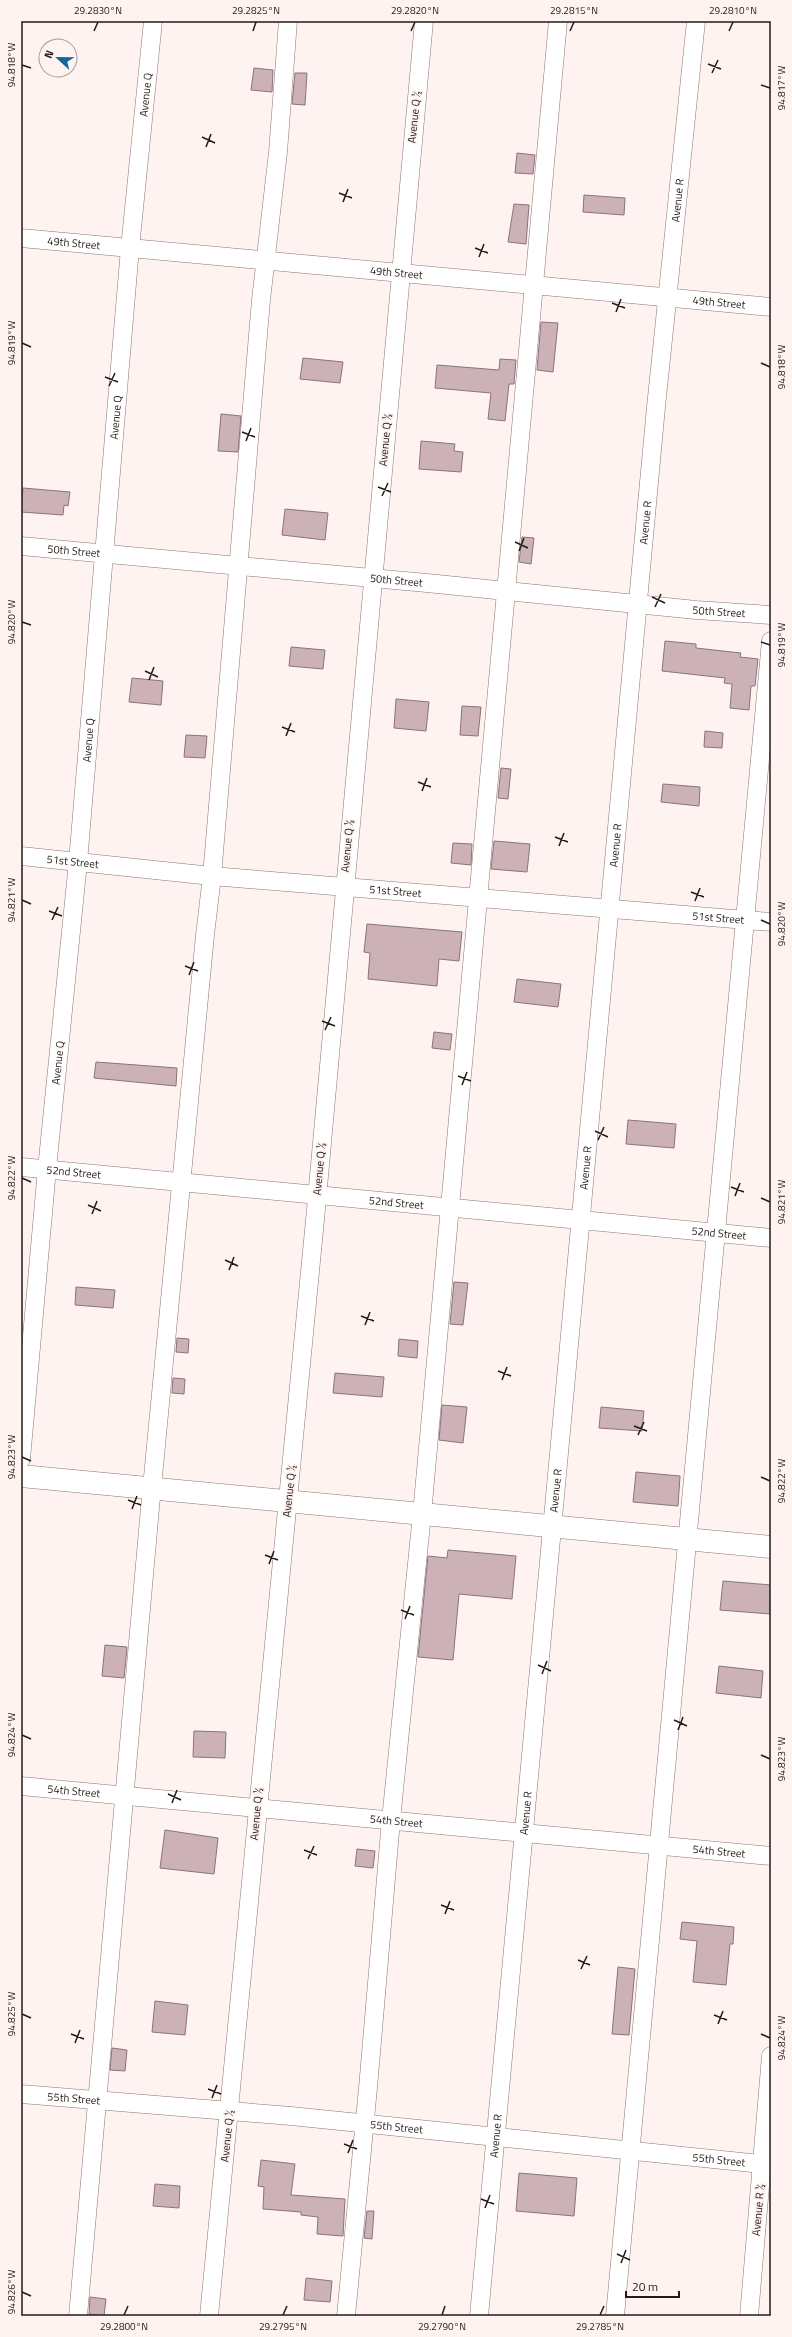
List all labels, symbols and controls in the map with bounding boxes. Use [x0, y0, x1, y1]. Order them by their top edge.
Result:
text: 29.2830°N [74, 3, 122, 18]
text: 29.2825°N [232, 3, 280, 18]
text: 29.2820°N [391, 3, 439, 18]
text: 29.2815°N [550, 3, 598, 18]
text: 29.2810°N [709, 3, 757, 18]
north arrow [38, 38, 78, 78]
text: 94.818°W [4, 43, 19, 87]
text: N [40, 48, 58, 61]
text: 94.817°W [774, 66, 789, 110]
street label: Avenue Q [135, 72, 156, 117]
street label: Avenue Q ½ [403, 90, 425, 144]
street label: Avenue R [667, 178, 688, 223]
street label: 49th Street [47, 232, 101, 253]
street label: 49th Street [369, 262, 424, 283]
street label: 49th Street [692, 292, 746, 313]
text: 94.819°W [4, 321, 19, 365]
text: 94.818°W [774, 345, 789, 389]
street label: Avenue Q [106, 395, 125, 440]
street label: Avenue Q ½ [375, 413, 395, 467]
street label: Avenue R [635, 500, 655, 545]
street label: 50th Street [47, 540, 101, 561]
street label: 50th Street [369, 570, 424, 591]
text: 94.820°W [4, 600, 19, 644]
street label: 50th Street [692, 602, 746, 621]
text: 94.819°W [774, 623, 789, 667]
street label: Avenue Q [78, 717, 98, 763]
street label: Avenue Q ½ [337, 819, 357, 873]
street label: Avenue R [605, 823, 625, 868]
street label: 51st Street [46, 851, 100, 872]
text: 94.821°W [4, 878, 19, 922]
street label: 51st Street [369, 881, 422, 901]
text: 94.820°W [774, 902, 789, 946]
street label: 51st Street [692, 908, 745, 928]
street label: Avenue Q [48, 1040, 68, 1085]
street label: Avenue Q ½ [309, 1142, 329, 1196]
street label: Avenue R [575, 1145, 595, 1190]
text: 94.822°W [4, 1156, 19, 1200]
street label: 52nd Street [46, 1161, 102, 1183]
text: 94.821°W [774, 1180, 789, 1224]
street label: 52nd Street [368, 1192, 425, 1213]
street label: 52nd Street [691, 1223, 747, 1244]
text: 94.823°W [4, 1435, 19, 1479]
text: 94.822°W [774, 1459, 789, 1503]
street label: Avenue Q ½ [278, 1464, 300, 1518]
street label: Avenue R [546, 1468, 566, 1513]
text: 94.824°W [4, 1713, 19, 1757]
text: 94.823°W [774, 1737, 789, 1781]
street label: 54th Street [47, 1780, 101, 1801]
street label: Avenue Q ½ [246, 1787, 266, 1841]
street label: Avenue R [516, 1790, 536, 1836]
street label: 54th Street [369, 1811, 424, 1831]
street label: 54th Street [692, 1841, 746, 1862]
text: 94.825°W [4, 1992, 19, 2036]
text: 94.824°W [774, 2016, 789, 2060]
street label: 55th Street [47, 2088, 101, 2108]
street label: Avenue Q ½ [216, 2109, 238, 2163]
street label: Avenue R [486, 2113, 506, 2158]
street label: 55th Street [369, 2116, 424, 2137]
street label: 55th Street [692, 2149, 746, 2170]
street label: Avenue R ½ [748, 2183, 768, 2237]
text: 94.826°W [4, 2270, 19, 2314]
scale bar [626, 2273, 679, 2299]
text: 20 m [632, 2277, 658, 2296]
text: 29.2800°N [100, 2319, 148, 2334]
text: 29.2795°N [259, 2319, 307, 2334]
text: 29.2790°N [418, 2319, 466, 2334]
text: 29.2785°N [576, 2319, 624, 2334]

